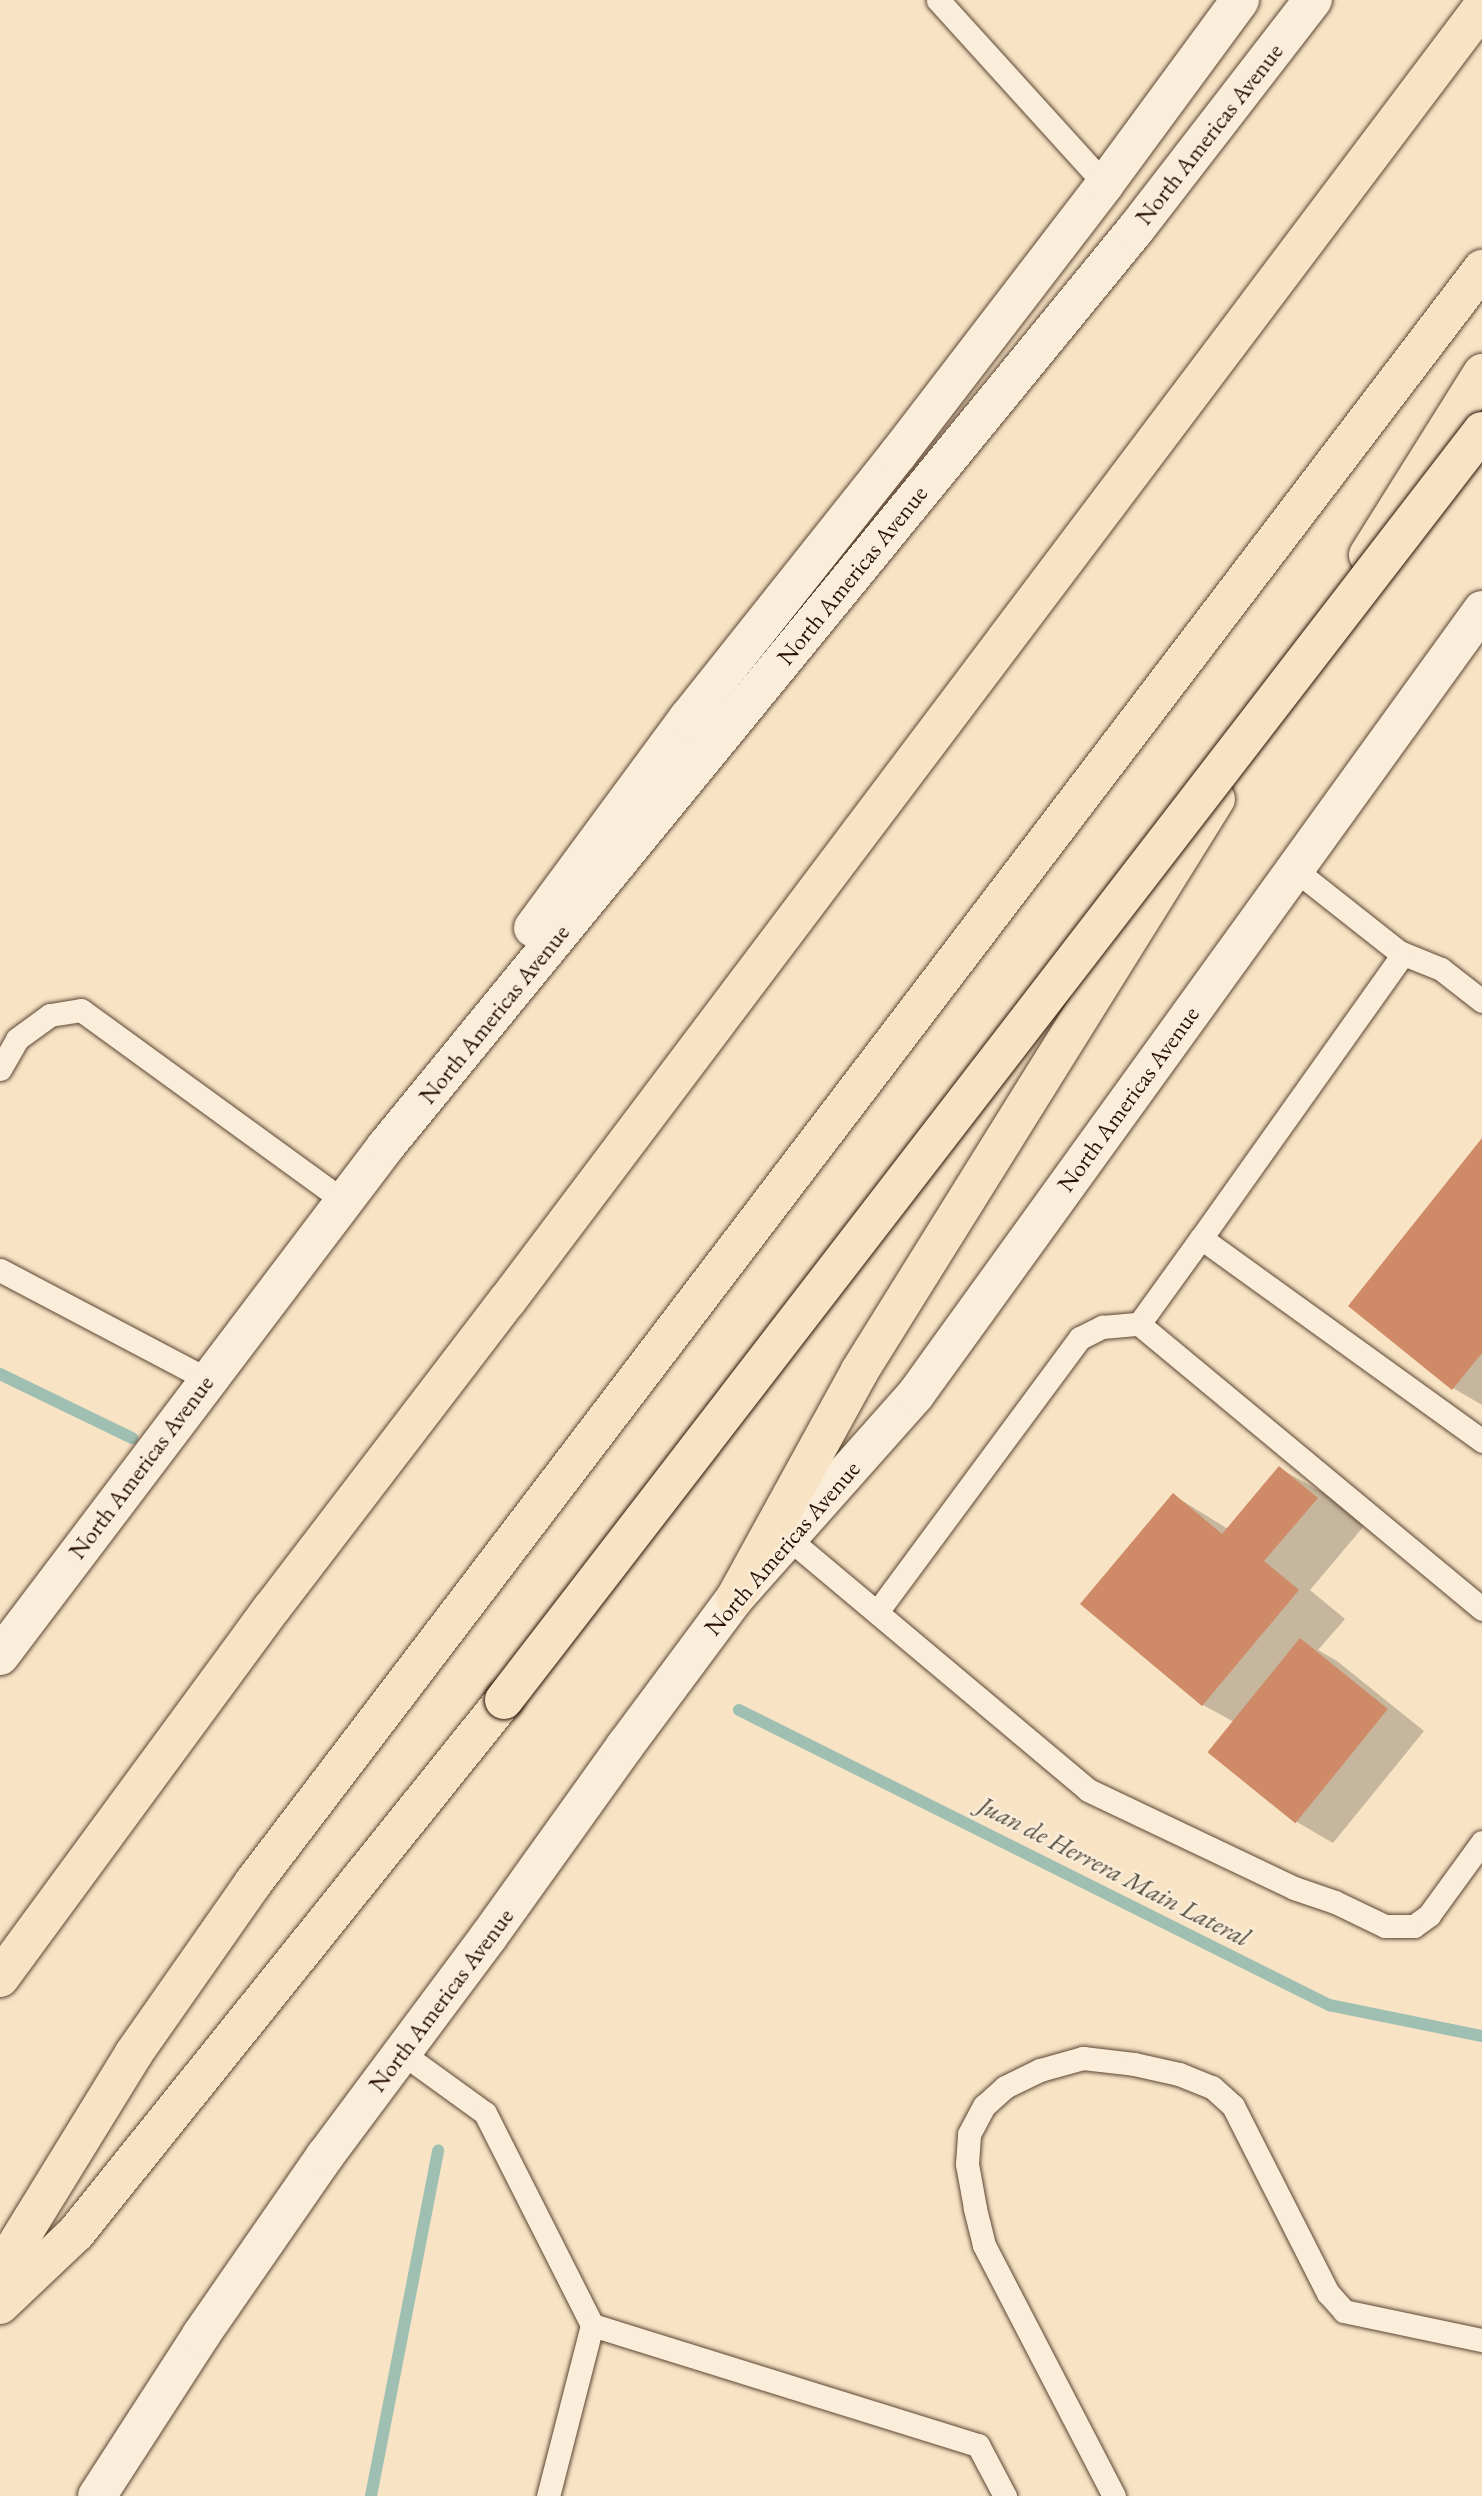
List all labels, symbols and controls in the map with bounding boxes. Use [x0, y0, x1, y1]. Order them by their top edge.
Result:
street label: North Americas Avenue [1129, 37, 1289, 231]
street label: North Americas Avenue [771, 479, 933, 671]
street label: North Americas Avenue [413, 918, 575, 1110]
street label: North Americas Avenue [1051, 1001, 1205, 1197]
street label: North Americas Avenue [63, 1369, 219, 1565]
street label: North Americas Avenue [698, 1455, 866, 1641]
water label: Juan de Herrera Main Lateral [973, 1790, 1255, 1954]
street label: North Americas Avenue [363, 1902, 519, 2098]

